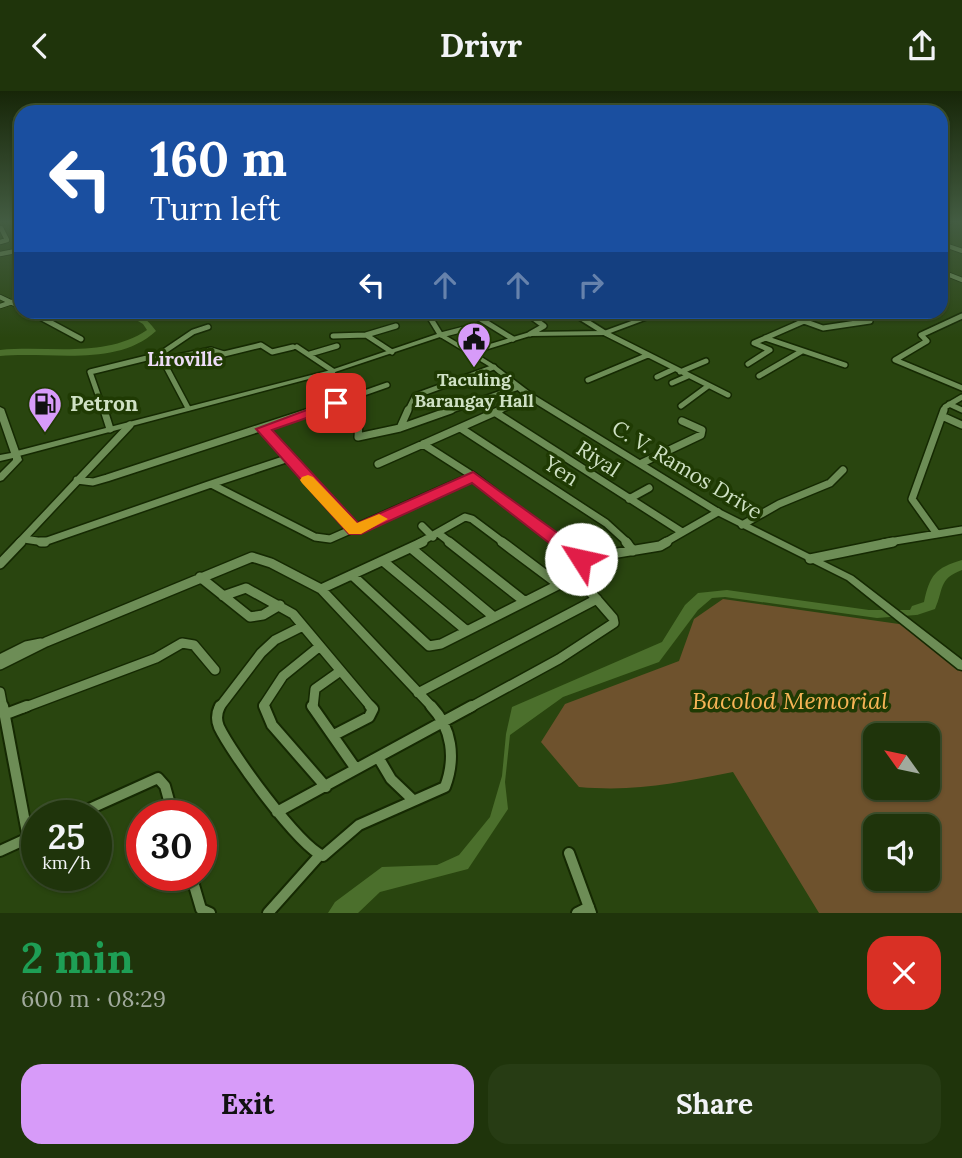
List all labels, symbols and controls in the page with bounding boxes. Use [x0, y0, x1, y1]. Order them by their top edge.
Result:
text: Drivr [440, 25, 522, 66]
icon: back [21, 27, 59, 65]
icon: share [903, 27, 941, 65]
text: 160 m [150, 127, 287, 189]
icon: left [35, 133, 126, 224]
text: Turn left [150, 188, 280, 229]
icon: left [353, 266, 391, 304]
icon: ahead [426, 266, 464, 304]
icon: ahead [499, 266, 537, 304]
icon: right [572, 266, 610, 304]
public building icon: Taculing Barangay Hall [455, 320, 493, 369]
district label: Liroville [147, 347, 223, 371]
place label: Taculing Barangay Hall [414, 368, 534, 412]
pin [306, 373, 366, 433]
icon: arrive [317, 384, 355, 422]
fuel station icon: Petron [26, 385, 64, 434]
place label: Petron [70, 390, 138, 417]
street label: C. V. Ramos Drive [607, 414, 767, 525]
street label: Riyal [571, 435, 625, 483]
street label: Yen [538, 449, 584, 492]
position arrow [544, 522, 618, 596]
park label: Bacolod Memorial [692, 685, 888, 716]
north arrow [863, 723, 940, 800]
map controls [863, 723, 940, 891]
speed limit sign: 30 [126, 800, 217, 891]
text: 25 [48, 814, 85, 859]
button: sound [863, 814, 940, 891]
text: km/h [42, 851, 91, 874]
text: 2 min [21, 931, 134, 985]
button: close [867, 936, 941, 1010]
text: 600 m · 08:29 [21, 984, 166, 1013]
button: Exit [21, 1064, 474, 1144]
button: Share [488, 1064, 941, 1144]

